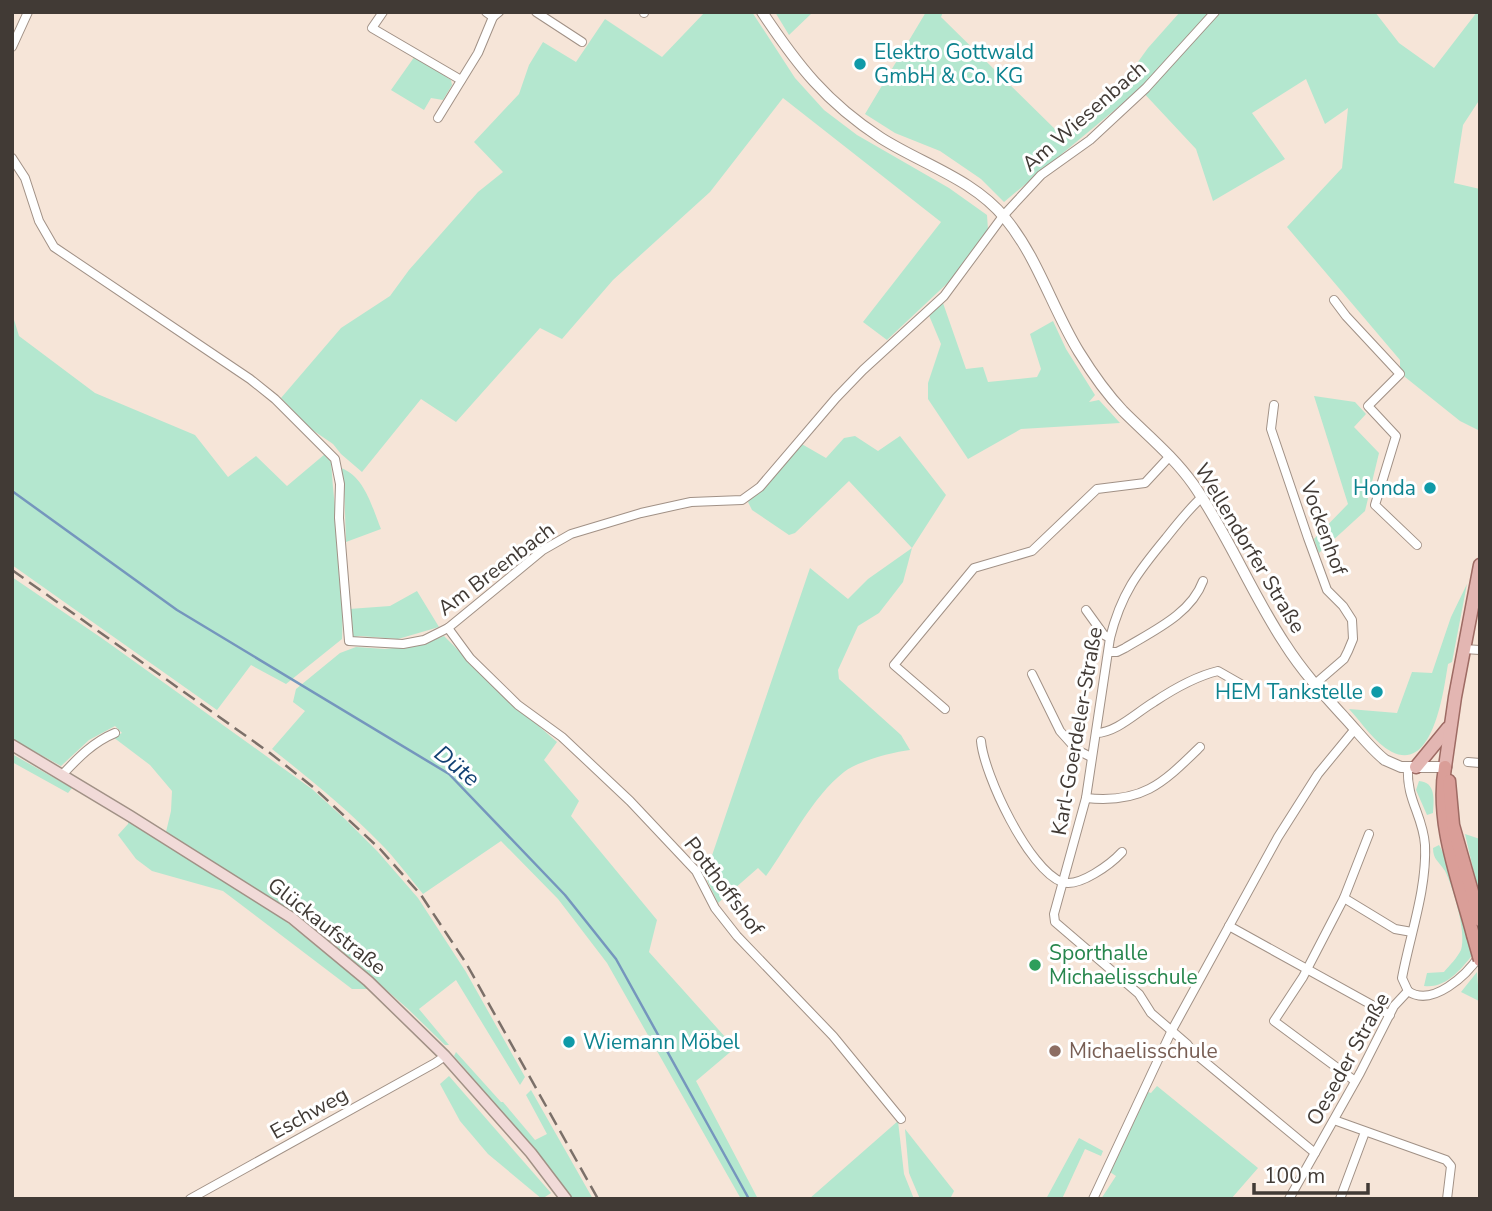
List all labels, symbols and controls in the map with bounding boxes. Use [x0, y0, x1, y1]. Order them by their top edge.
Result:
place label: Elektro Gottwald GmbH & Co. KG [874, 38, 1034, 90]
street label: Am Wiesenbach [1016, 54, 1152, 178]
marker: Elektro Gottwald GmbH & Co. KG [852, 56, 868, 72]
street label: Wellendorfer Straße [1188, 458, 1312, 638]
place label: Honda [1353, 474, 1416, 502]
street label: Vockenhof [1294, 476, 1354, 580]
marker: Honda [1422, 480, 1438, 496]
street label: Am Breenbach [432, 516, 560, 622]
street label: Karl-Goerdeler-Straße [1045, 625, 1109, 837]
place label: HEM Tankstelle [1215, 678, 1363, 706]
marker: HEM Tankstelle [1369, 684, 1385, 700]
water label: Düte [428, 738, 486, 794]
street label: Potthoffshof [678, 831, 771, 942]
street label: Glückaufstraße [262, 871, 392, 981]
place label: Sporthalle Michaelisschule [1049, 939, 1198, 991]
marker: Sporthalle Michaelisschule [1027, 957, 1043, 973]
street label: Oeseder Straße [1300, 988, 1396, 1130]
place label: Wiemann Möbel [583, 1028, 741, 1056]
marker: Wiemann Möbel [561, 1034, 577, 1050]
place label: Michaelisschule [1069, 1037, 1218, 1065]
marker: Michaelisschule [1047, 1043, 1063, 1059]
street label: Eschweg [265, 1080, 353, 1146]
scale bar [1254, 1152, 1368, 1196]
text: 100 m [1264, 1162, 1325, 1190]

